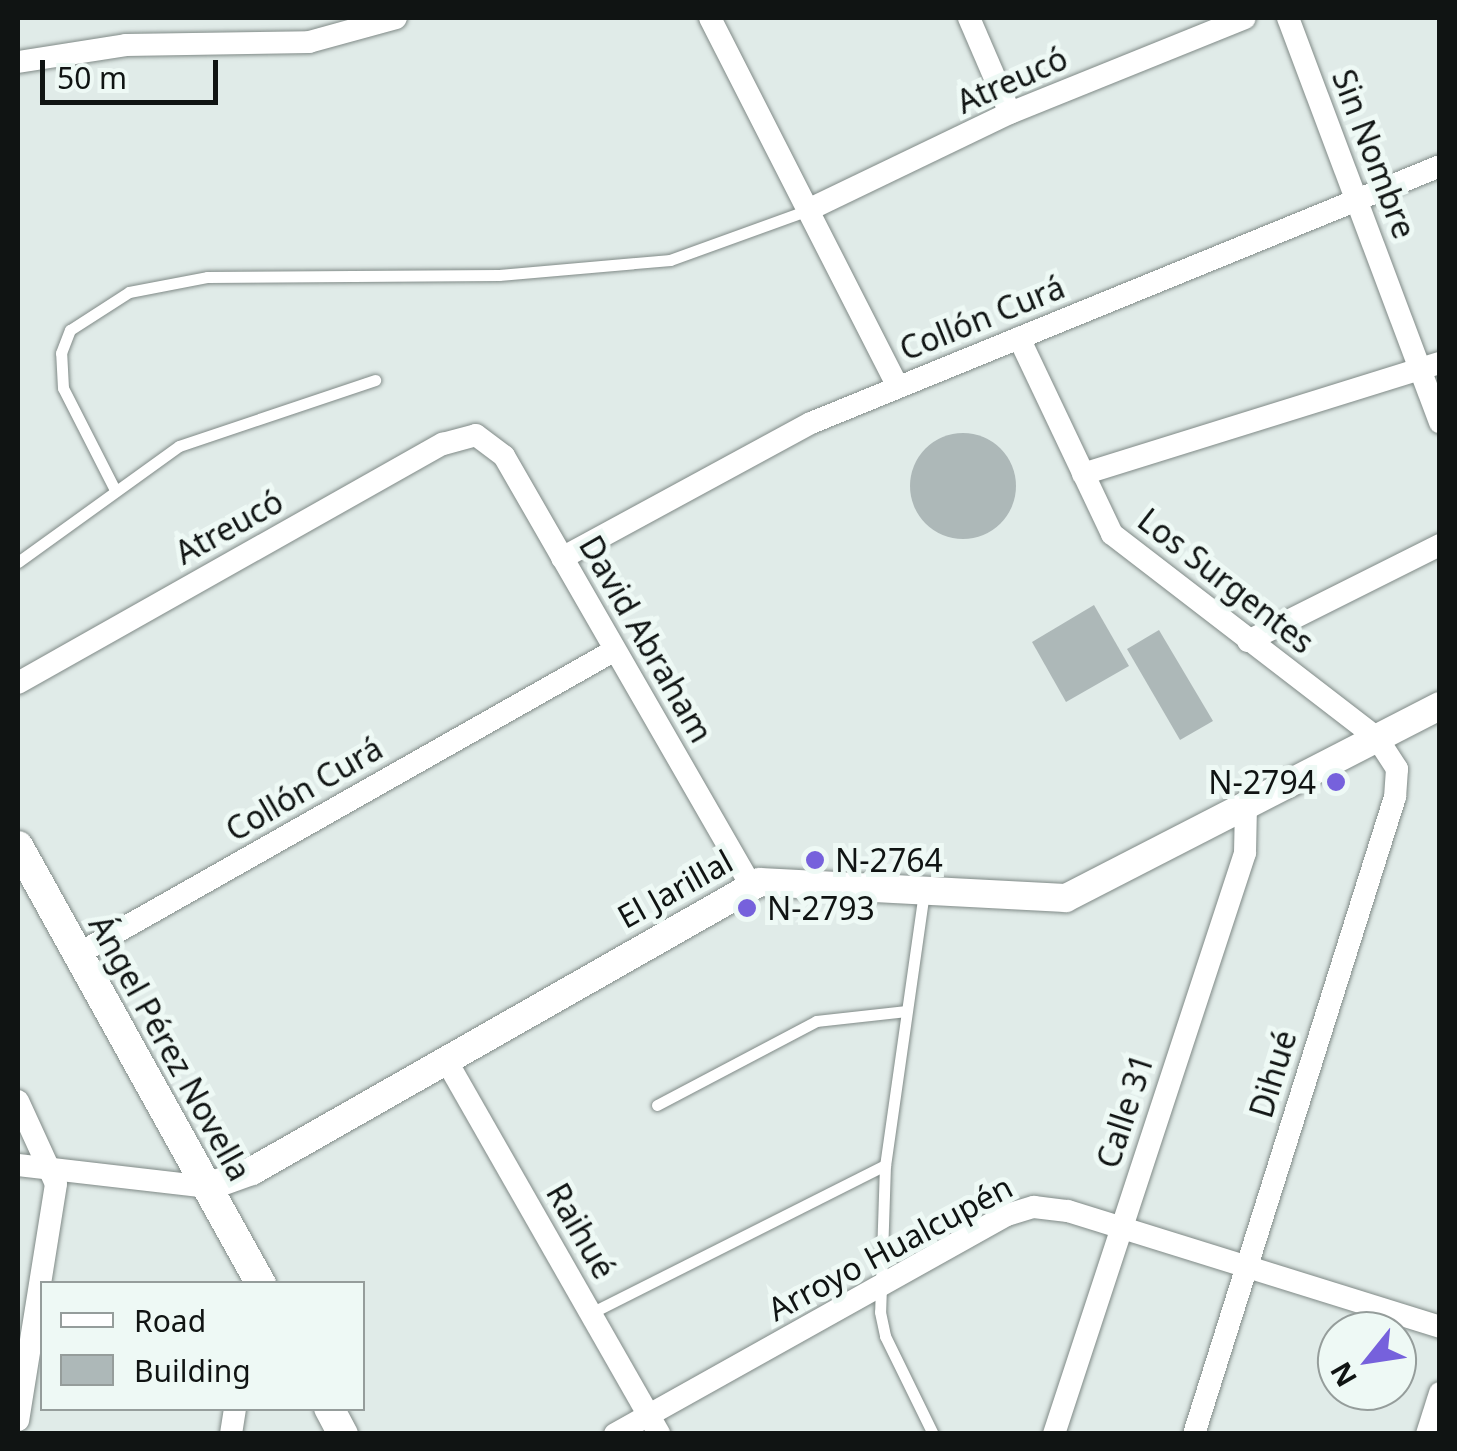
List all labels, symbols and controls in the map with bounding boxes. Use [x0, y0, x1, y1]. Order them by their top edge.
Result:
street label: Atreucó [951, 39, 1073, 121]
scale bar [45, 40, 222, 102]
text: 50 m [57, 57, 127, 98]
street label: Sin Nombre [1324, 64, 1424, 244]
street label: Collón Curá [894, 268, 1070, 368]
street label: Atreucó [168, 482, 290, 572]
street label: Los Surgentes [1130, 500, 1322, 662]
street label: David Abraham [571, 529, 721, 749]
street label: Collón Curá [219, 729, 389, 849]
place label: N-2794 [1208, 763, 1316, 801]
marker: N-2794 [1325, 771, 1347, 793]
place label: N-2764 [835, 841, 943, 879]
street label: El Jarillal [611, 842, 739, 936]
marker: N-2764 [804, 849, 826, 871]
place label: N-2793 [767, 889, 875, 927]
marker: N-2793 [736, 897, 758, 919]
street label: Ángel Pérez Novella [81, 909, 259, 1187]
street label: Dihué [1242, 1026, 1304, 1122]
street label: Calle 31 [1089, 1049, 1161, 1173]
street label: Arroyo Hualcupén [761, 1167, 1019, 1329]
street label: Raihué [538, 1176, 624, 1286]
legend [40, 1281, 365, 1411]
text: Road [134, 1300, 206, 1341]
north arrow [1317, 1311, 1417, 1411]
text: Building [134, 1350, 251, 1391]
text: N [1321, 1356, 1365, 1394]

